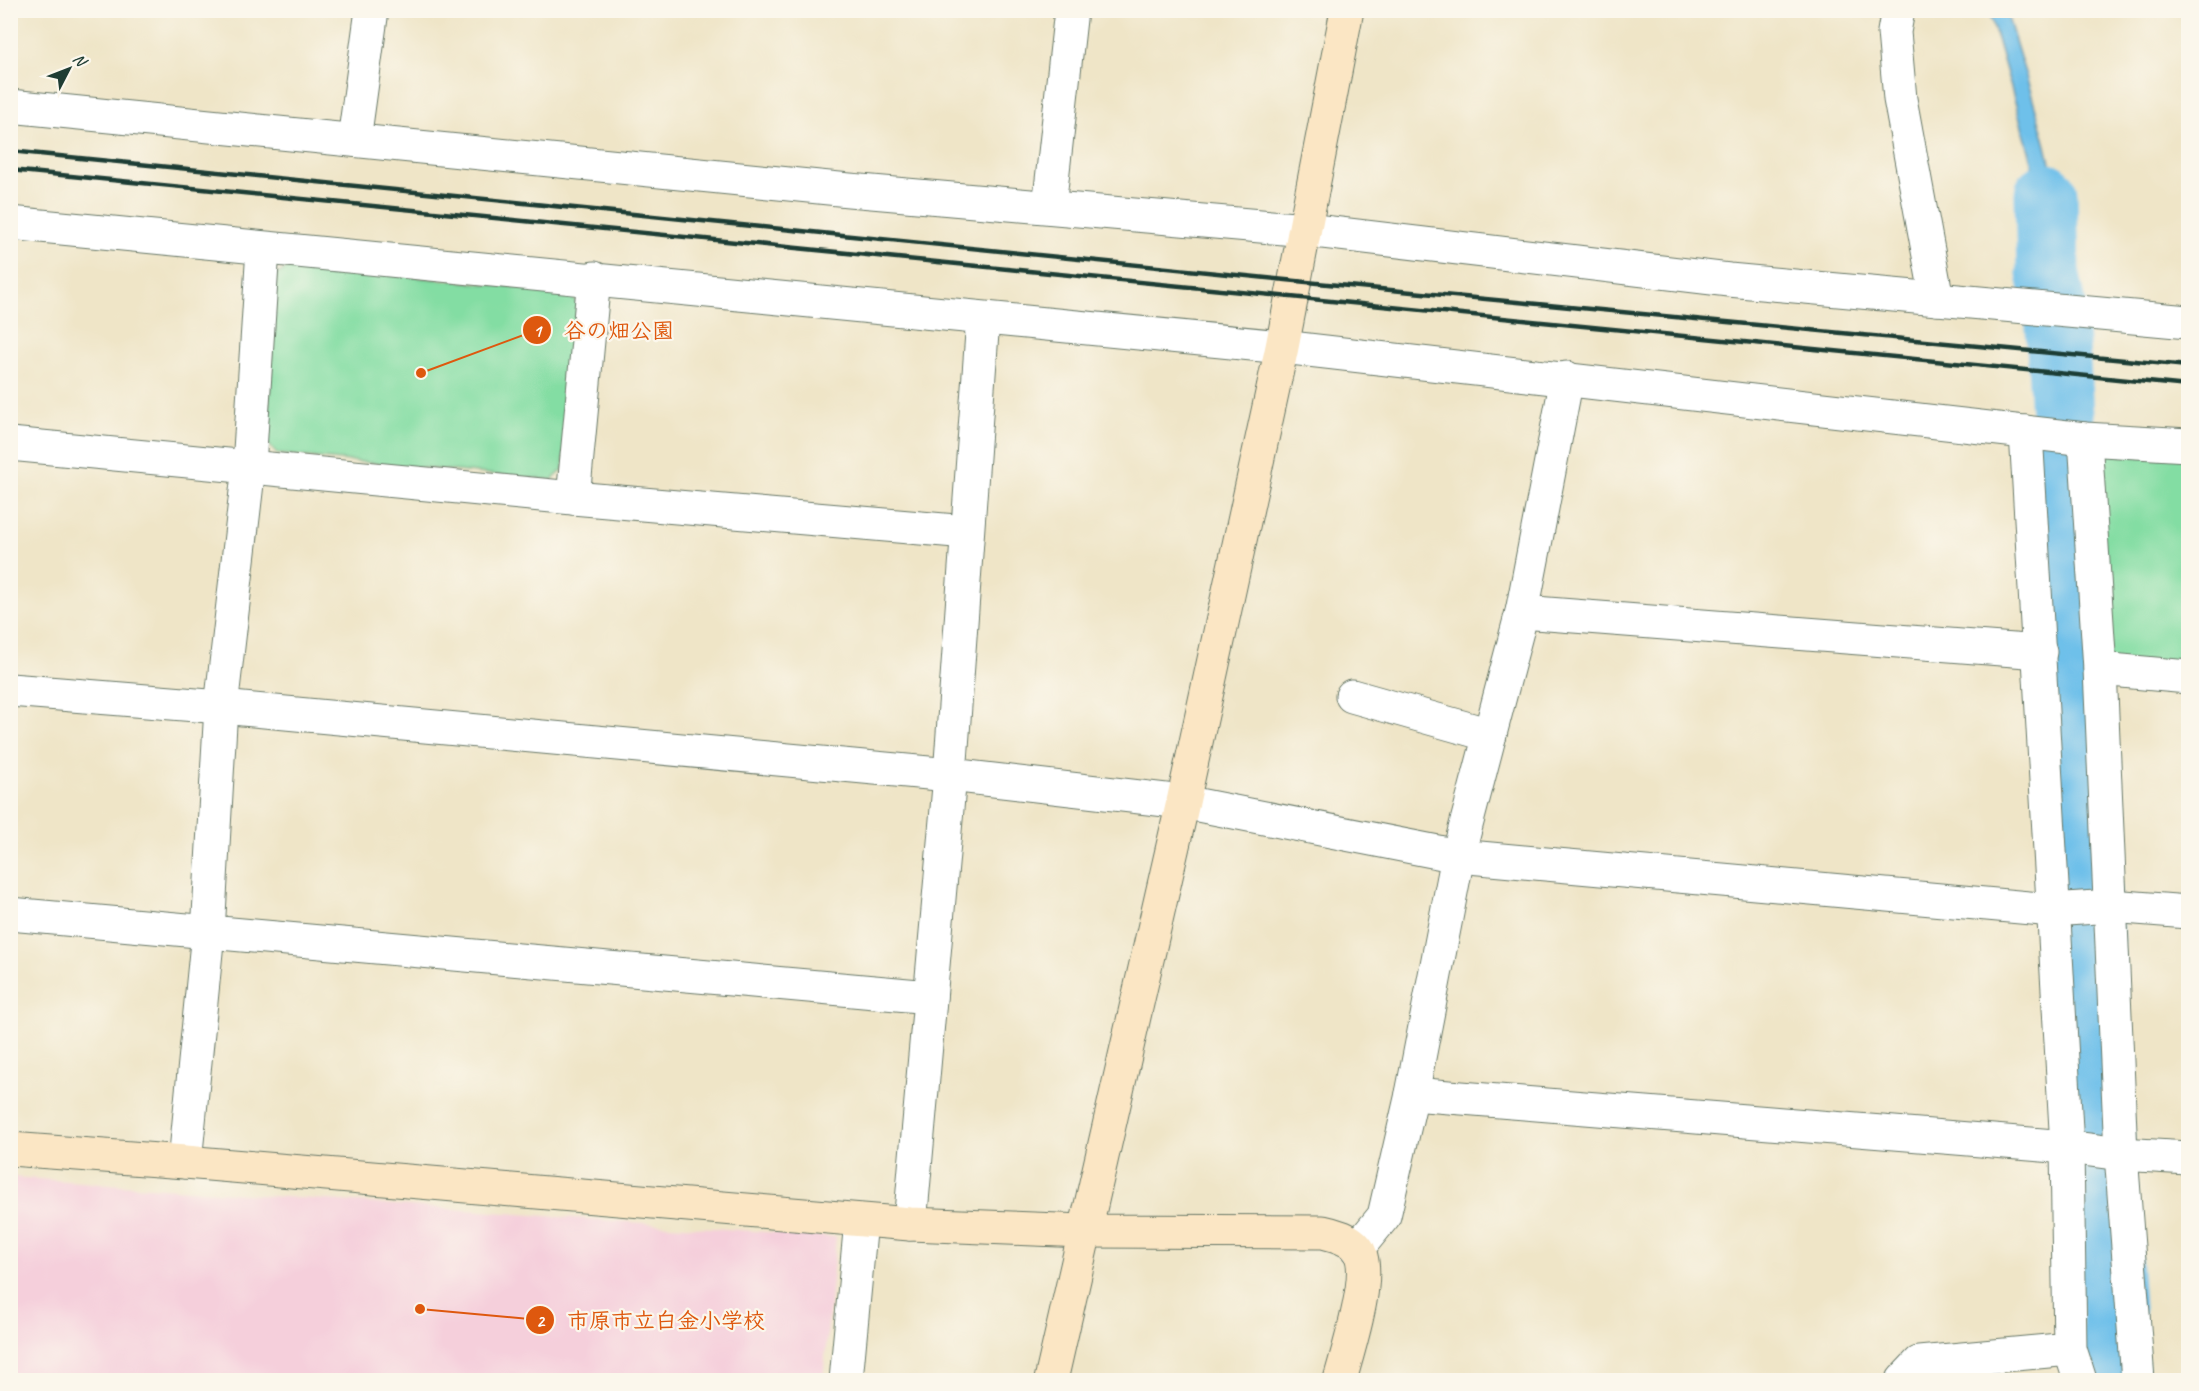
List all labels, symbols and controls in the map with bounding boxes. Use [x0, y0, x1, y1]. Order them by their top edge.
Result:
north arrow [39, 39, 99, 99]
text: N [69, 49, 92, 72]
callout: 谷の畑公園 [522, 310, 686, 350]
text: 谷の畑公園 [564, 317, 674, 345]
text: 1 [533, 320, 543, 342]
callout: 市原市立白金小学校 [525, 1300, 777, 1340]
text: 市原市立白金小学校 [567, 1307, 765, 1335]
text: 2 [536, 1310, 546, 1332]

